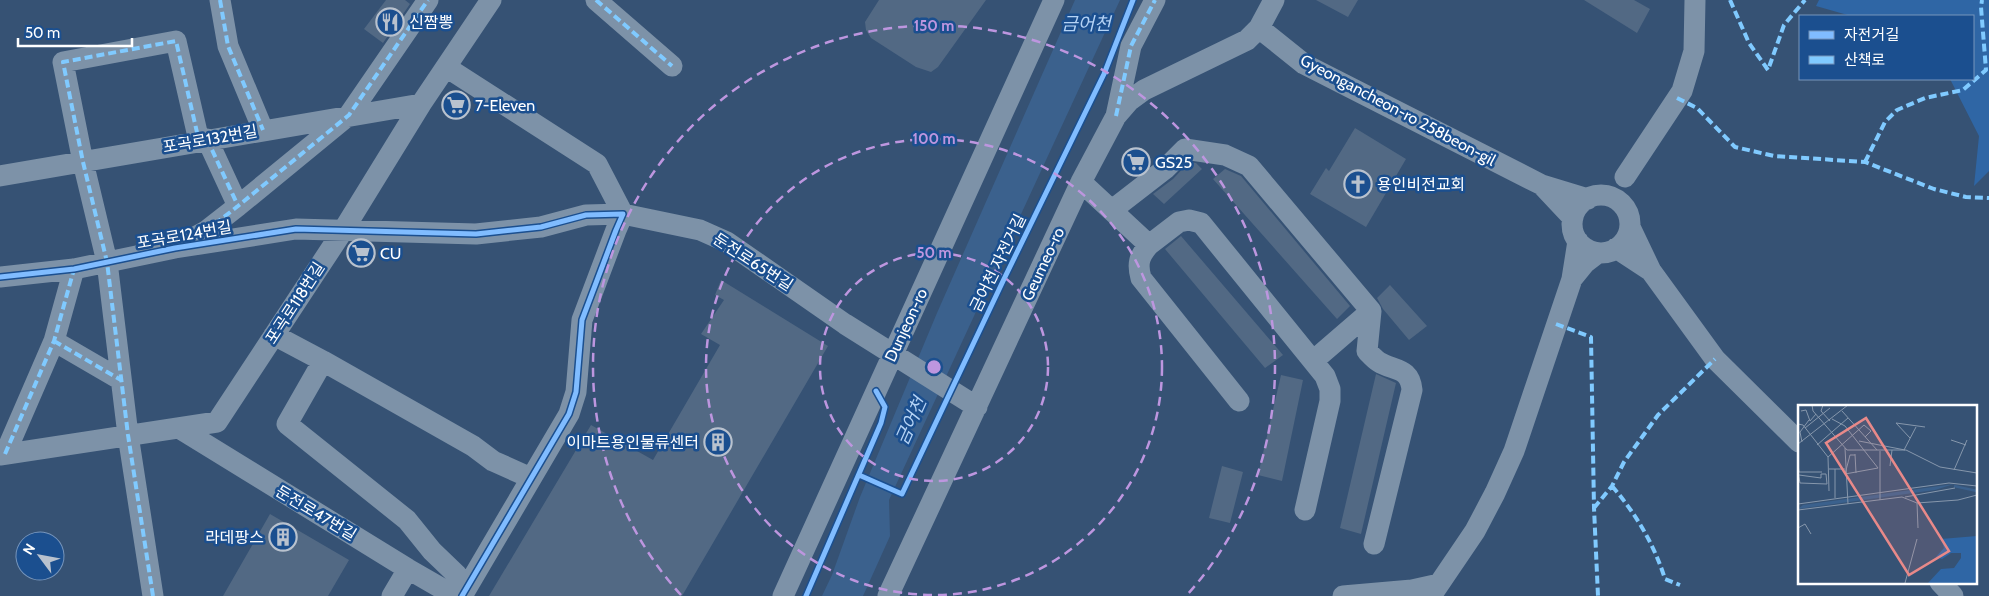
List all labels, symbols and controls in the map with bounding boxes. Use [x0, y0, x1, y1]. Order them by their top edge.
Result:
restaurant icon: 신짬뽕 [375, 7, 405, 37]
place label: 신짬뽕 [409, 13, 453, 32]
water label: 금어천 [1061, 13, 1113, 35]
scale bar [18, 15, 131, 47]
legend [1799, 15, 1974, 80]
text: 150 m [914, 17, 954, 35]
text: 50 m [25, 24, 60, 42]
text: 자전거길 [1844, 26, 1899, 44]
street label: Gyeongancheon-ro 258beon-gil [1297, 50, 1499, 170]
text: 산책로 [1844, 51, 1885, 69]
supermarket icon: 7-Eleven [441, 90, 471, 120]
place label: 7-Eleven [475, 96, 535, 115]
street label: 포곡로132번길 [161, 121, 259, 157]
text: 100 m [912, 130, 956, 148]
supermarket icon: GS25 [1121, 147, 1151, 177]
place label: GS25 [1155, 153, 1192, 172]
church icon: 용인비전교회 [1343, 169, 1373, 199]
place label: 용인비전교회 [1377, 175, 1465, 194]
street label: 금어천 자전거길 [966, 211, 1030, 315]
street label: 포곡로124번길 [135, 217, 233, 253]
street label: Geumeo-ro [1018, 224, 1068, 304]
street label: 둔전로65번길 [710, 229, 796, 295]
supermarket icon: CU [346, 238, 376, 268]
place label: CU [380, 244, 401, 263]
text: 50 m [916, 244, 952, 262]
street label: 포곡로118번길 [262, 259, 328, 347]
street label: Dunjeon-ro [881, 285, 931, 365]
centre of rings [925, 358, 943, 376]
water label: 금어천 [891, 392, 932, 448]
inset map [1798, 405, 1976, 584]
building icon: 이마트용인물류센터 [703, 427, 733, 457]
place label: 이마트용인물류센터 [567, 433, 699, 452]
street label: 둔전로47번길 [272, 481, 360, 545]
building icon: 라데팡스 [268, 522, 298, 552]
place label: 라데팡스 [205, 528, 264, 547]
north arrow [15, 531, 65, 581]
text: N [19, 540, 39, 558]

